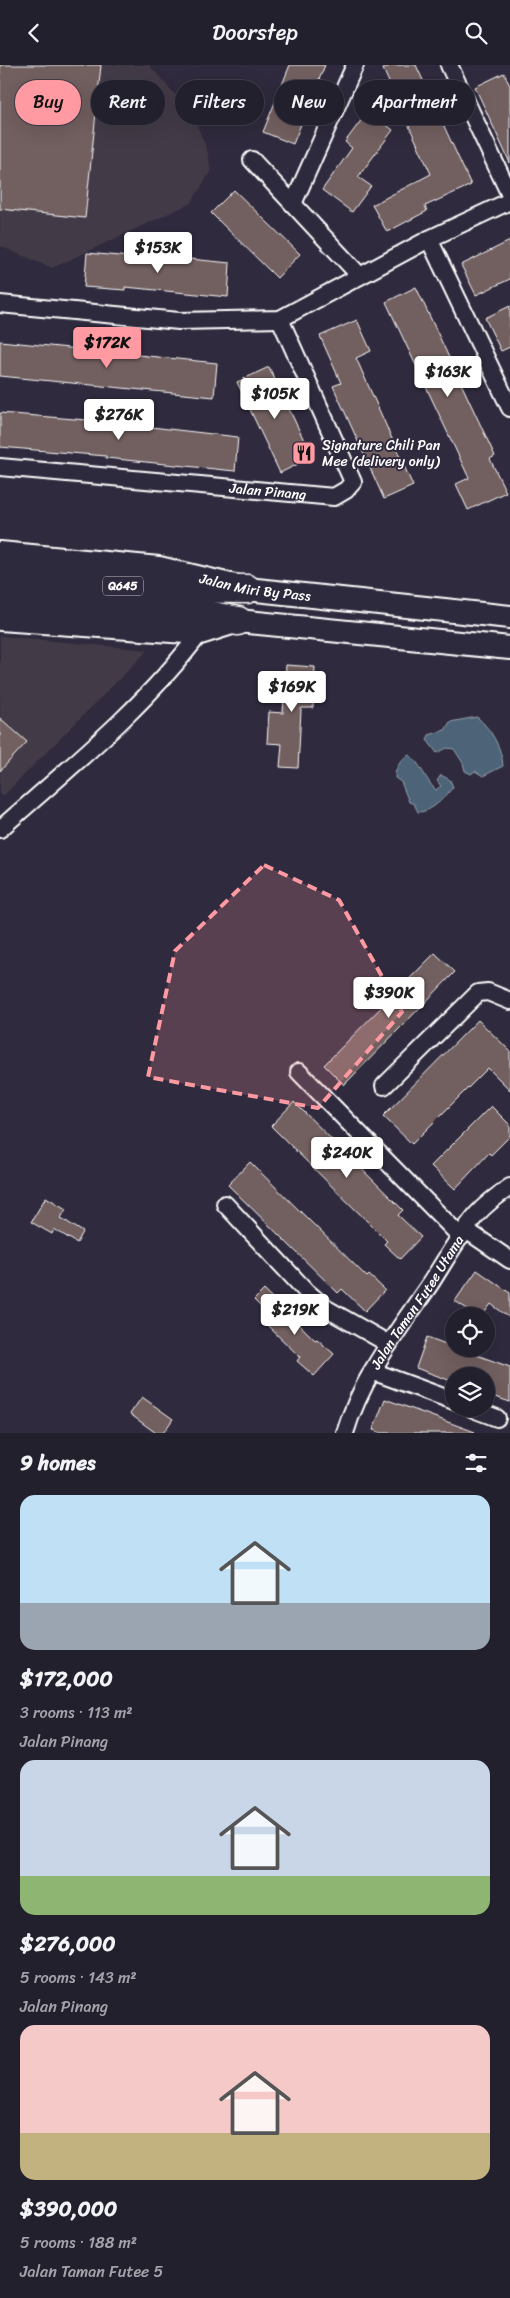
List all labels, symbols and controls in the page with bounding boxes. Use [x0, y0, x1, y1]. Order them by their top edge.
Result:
text: Doorstep [212, 13, 298, 52]
icon: back [20, 19, 48, 47]
icon: search [462, 19, 490, 47]
chip: Buy [15, 80, 81, 125]
chip: Rent [91, 80, 165, 125]
chip: Filters [175, 80, 264, 125]
chip: New [274, 80, 344, 125]
chip: Apartment [354, 80, 475, 125]
pin: $153K [123, 231, 193, 274]
text: $153K [135, 233, 181, 262]
pin: $172K [72, 327, 142, 369]
text: $172K [84, 328, 130, 357]
pin: $163K [413, 355, 483, 398]
text: $163K [425, 357, 471, 386]
pin: $105K [240, 377, 310, 420]
text: $105K [251, 379, 299, 408]
pin: $276K [84, 399, 154, 441]
text: $276K [95, 400, 143, 429]
place label: Signature Chili Pan Mee (delivery only) [322, 433, 441, 474]
restaurant icon: Signature Chili Pan Mee (delivery only) [291, 440, 317, 466]
street label: Jalan Pinang [227, 476, 307, 507]
street label: Jalan Miri By Pass [196, 566, 312, 609]
road number: Q645 [103, 577, 143, 595]
pin: $169K [257, 671, 327, 713]
text: $169K [269, 672, 315, 701]
pin: $390K [354, 977, 424, 1019]
text: $390K [364, 978, 414, 1007]
pin: $240K [312, 1137, 382, 1179]
text: $240K [322, 1138, 372, 1167]
street label: Jalan Taman Futee Utama [363, 1230, 471, 1375]
pin: $219K [260, 1293, 330, 1336]
text: $219K [272, 1295, 318, 1324]
map controls [445, 1307, 495, 1417]
button: locate [445, 1307, 495, 1357]
button: layers [445, 1367, 495, 1417]
text: 9 homes [20, 1444, 96, 1482]
icon: filters [462, 1449, 490, 1477]
icon: home [210, 1528, 300, 1618]
text: $172,000 [20, 1660, 113, 1698]
text: 3 rooms · 113 m² [20, 1698, 132, 1727]
text: Jalan Pinang [20, 1727, 108, 1756]
icon: home [210, 1793, 300, 1883]
text: $276,000 [20, 1925, 116, 1963]
text: 5 rooms · 143 m² [20, 1963, 137, 1992]
text: Jalan Pinang [20, 1992, 108, 2021]
icon: home [210, 2058, 300, 2148]
text: $390,000 [20, 2190, 117, 2228]
text: 5 rooms · 188 m² [20, 2228, 137, 2257]
text: Jalan Taman Futee 5 [20, 2257, 163, 2286]

